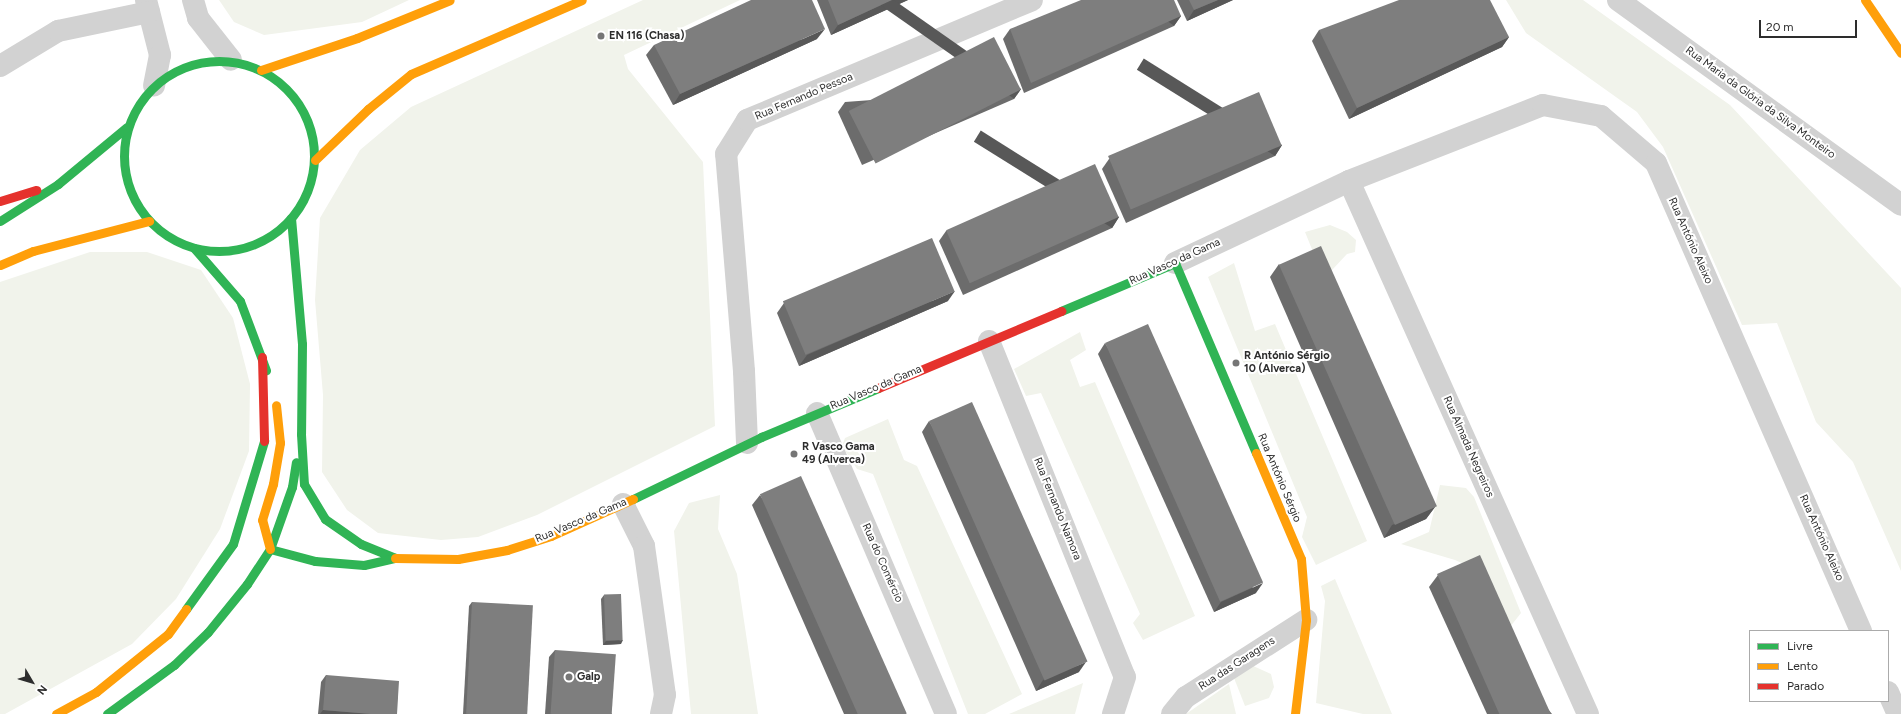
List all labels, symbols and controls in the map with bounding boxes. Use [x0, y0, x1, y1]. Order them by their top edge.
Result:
scale bar [1761, 12, 1859, 38]
text: 20 m [1766, 20, 1794, 34]
place label: EN 116 (Chasa) [609, 29, 684, 43]
marker: EN 116 (Chasa) [596, 31, 606, 41]
street label: Rua Maria da Glória da Silva Monteiro [1682, 44, 1838, 162]
street label: Rua Fernando Pessoa [753, 70, 855, 124]
street label: Rua António Aleixo [1665, 196, 1715, 286]
street label: Rua Vasco da Gama [1128, 236, 1222, 288]
place label: R António Sérgio 10 (Alverca) [1244, 350, 1330, 376]
marker: R António Sérgio 10 (Alverca) [1231, 358, 1241, 368]
street label: Rua Vasco da Gama [828, 363, 924, 413]
street label: Rua Almada Negreiros [1440, 394, 1496, 500]
street label: Rua António Sérgio [1254, 432, 1304, 524]
place label: R Vasco Gama 49 (Alverca) [802, 441, 875, 467]
marker: R Vasco Gama 49 (Alverca) [789, 449, 799, 459]
street label: Rua Fernando Namora [1030, 456, 1084, 562]
street label: Rua António Aleixo [1796, 493, 1846, 583]
street label: Rua Vasco da Gama [533, 496, 629, 546]
street label: Rua do Comércio [859, 521, 905, 605]
legend [1749, 630, 1889, 702]
street label: Rua das Garagens [1196, 634, 1278, 694]
text: Livre [1787, 639, 1813, 653]
text: Lento [1787, 659, 1818, 673]
north arrow [12, 662, 52, 702]
place label: Galp [577, 670, 600, 684]
marker: Galp [564, 672, 574, 682]
text: Parado [1787, 679, 1824, 693]
text: N [34, 682, 50, 697]

